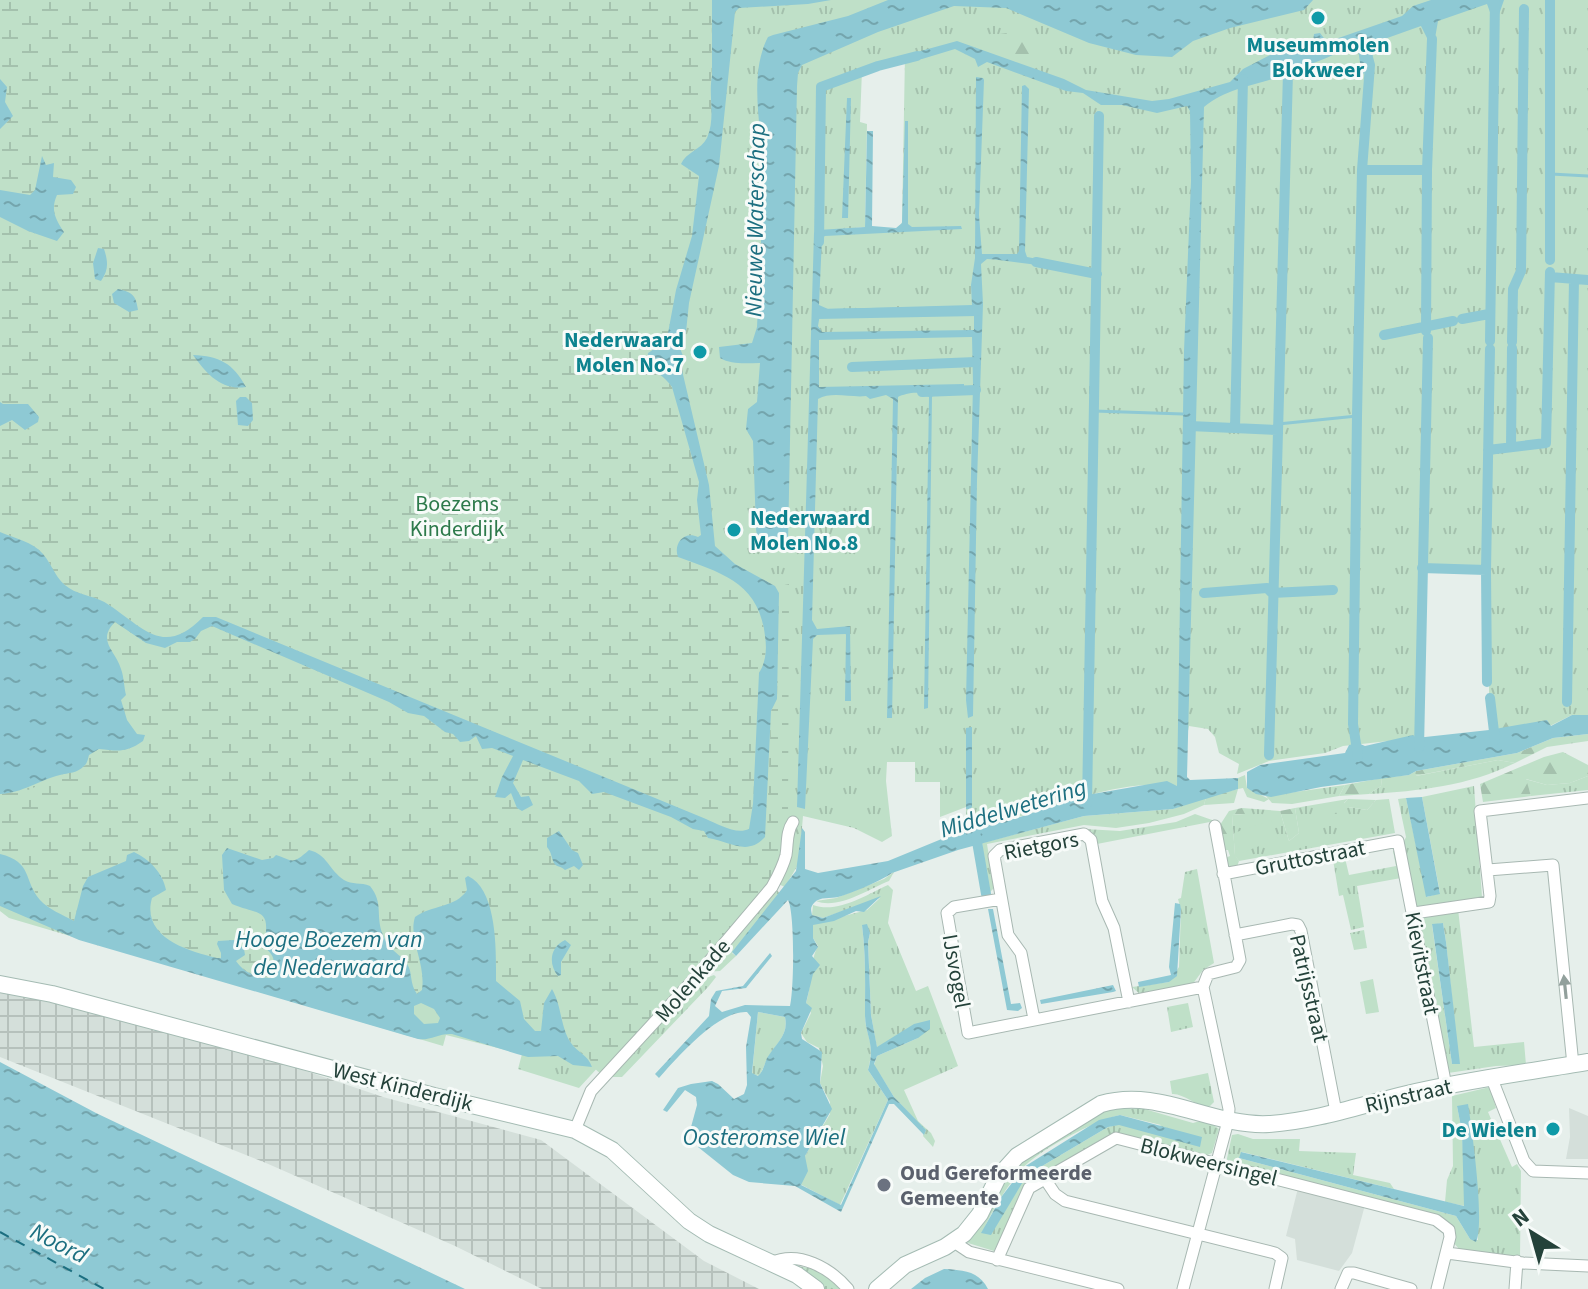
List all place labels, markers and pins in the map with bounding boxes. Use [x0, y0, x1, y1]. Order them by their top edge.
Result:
marker: Museummolen Blokweer [1309, 9, 1327, 27]
place label: Museummolen Blokweer [1246, 29, 1390, 86]
place label: Nederwaard Molen No.7 [564, 324, 684, 381]
marker: Nederwaard Molen No.7 [691, 343, 709, 361]
place label: Nederwaard Molen No.8 [750, 502, 870, 559]
marker: Nederwaard Molen No.8 [725, 521, 743, 539]
place label: De Wielen [1442, 1114, 1537, 1146]
marker: De Wielen [1544, 1120, 1562, 1138]
place label: Oud Gereformeerde Gemeente [900, 1157, 1092, 1214]
marker: Oud Gereformeerde Gemeente [875, 1176, 893, 1194]

